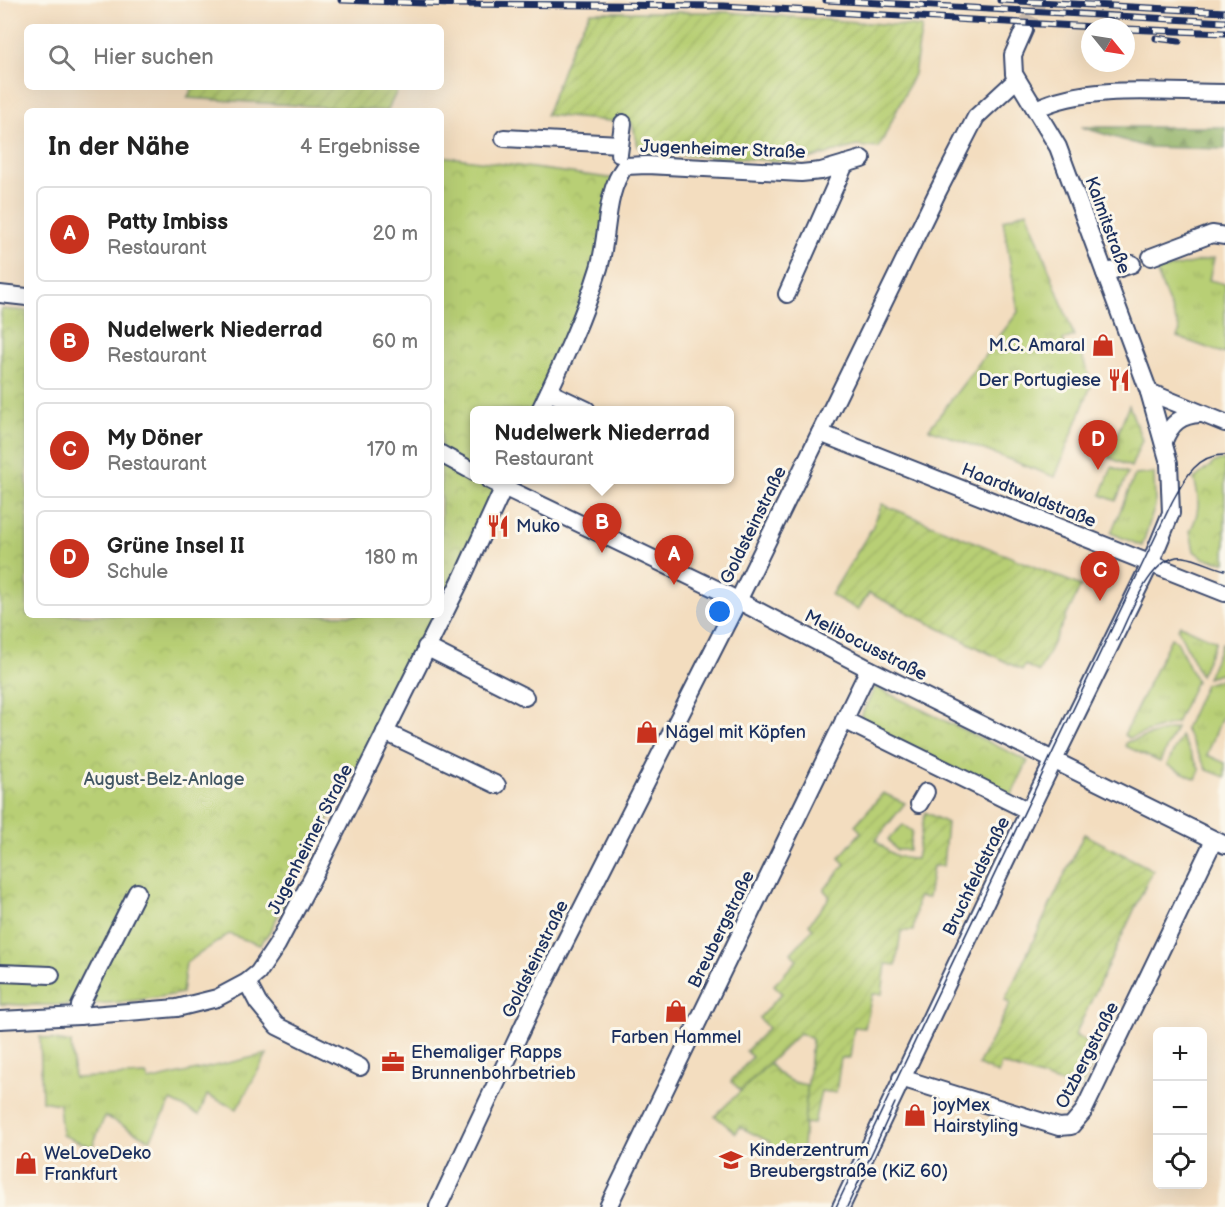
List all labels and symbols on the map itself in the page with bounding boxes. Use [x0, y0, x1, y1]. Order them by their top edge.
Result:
north arrow [1081, 18, 1135, 72]
street label: Jugenheimer Straße [640, 136, 806, 163]
street label: Kalmitstraße [1080, 174, 1135, 277]
shop icon: M.C. Amaral [1090, 332, 1116, 358]
place label: M.C. Amaral [989, 335, 1085, 356]
restaurant icon: Der Portugiese [1106, 367, 1132, 393]
place label: Der Portugiese [978, 370, 1101, 391]
pin: D [1078, 420, 1118, 470]
street label: Haardtwaldstraße [958, 459, 1099, 532]
street label: Goldsteinstraße [716, 463, 791, 587]
pin: B [582, 504, 622, 553]
restaurant icon: Muko [485, 513, 511, 539]
place label: Muko [516, 516, 560, 537]
pin: A [654, 536, 694, 585]
pin: C [1080, 552, 1120, 601]
your location [705, 597, 734, 626]
street label: Melibocusstraße [801, 605, 931, 686]
shop icon: Nägel mit Köpfen [634, 719, 660, 745]
place label: Nägel mit Köpfen [665, 722, 806, 743]
street label: Jugenheimer Straße [264, 760, 358, 918]
park label: August-Belz-Anlage [84, 769, 245, 790]
street label: Bruchfeldstraße [939, 813, 1014, 939]
street label: Breubergstraße [684, 867, 759, 991]
street label: Goldsteinstraße [498, 897, 573, 1021]
shop icon: Farben Hammel [663, 998, 689, 1024]
street label: Otzbergstraße [1052, 998, 1123, 1112]
place label: Farben Hammel [611, 1027, 741, 1048]
place label: Ehemaliger Rapps Brunnenbohrbetrieb [411, 1042, 576, 1084]
office icon: Ehemaliger Rapps Brunnenbohrbetrieb [380, 1049, 406, 1075]
place label: joyMex Hairstyling [932, 1095, 1018, 1137]
shop icon: joyMex Hairstyling [902, 1102, 928, 1128]
place label: Kinderzentrum Breubergstraße (KiZ 60) [749, 1140, 948, 1182]
place label: WeLoveDeko Frankfurt [44, 1143, 151, 1185]
school or university icon: Kinderzentrum Breubergstraße (KiZ 60) [718, 1147, 744, 1173]
shop icon: WeLoveDeko Frankfurt [13, 1150, 39, 1176]

